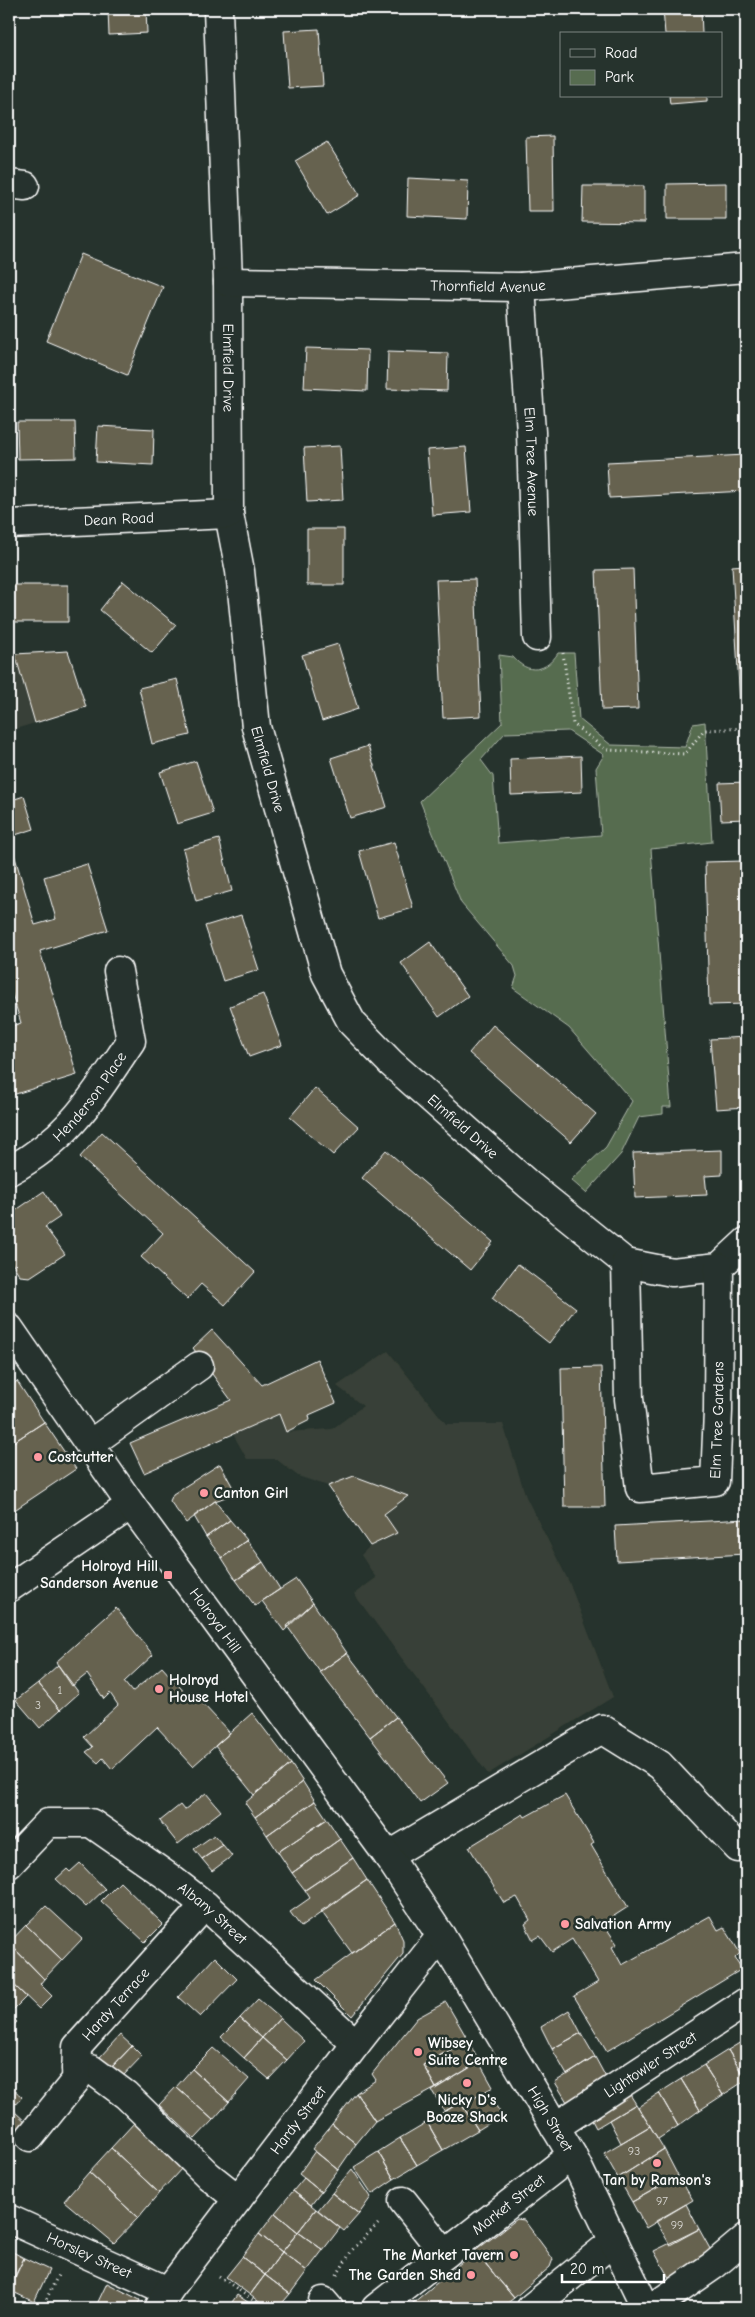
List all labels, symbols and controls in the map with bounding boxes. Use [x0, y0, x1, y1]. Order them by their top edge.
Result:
legend [560, 32, 722, 98]
text: Road [605, 44, 637, 62]
text: Park [605, 68, 634, 86]
street label: Thornfield Avenue [430, 276, 547, 296]
street label: Elmfield Drive [219, 324, 238, 413]
street label: Elm Tree Avenue [520, 407, 542, 517]
street label: Dean Road [83, 508, 154, 530]
street label: Elmfield Drive [247, 724, 289, 815]
street label: Henderson Place [49, 1048, 130, 1146]
street label: Elmfield Drive [424, 1090, 502, 1163]
street label: Elm Tree Gardens [706, 1361, 727, 1479]
place label: Costcutter [48, 1448, 113, 1466]
marker: Costcutter [32, 1451, 44, 1463]
place label: Canton Girl [214, 1484, 288, 1502]
marker: Canton Girl [198, 1487, 210, 1499]
place label: Holroyd Hill Sanderson Avenue [40, 1557, 158, 1592]
marker: Holroyd Hill Sanderson Avenue [162, 1569, 174, 1581]
street label: Holroyd Hill [186, 1584, 245, 1656]
place label: Holroyd House Hotel [169, 1671, 248, 1706]
house number: 1 [58, 1683, 63, 1697]
marker: Holroyd House Hotel [153, 1683, 165, 1695]
house number: 3 [35, 1698, 41, 1712]
street label: Albany Street [174, 1878, 251, 1948]
place label: Salvation Army [575, 1915, 671, 1933]
marker: Salvation Army [559, 1918, 571, 1930]
street label: Hardy Terrace [78, 1964, 154, 2044]
street label: Lightowler Street [601, 2027, 701, 2101]
place label: Wibsey Suite Centre [428, 2034, 507, 2069]
marker: Wibsey Suite Centre [412, 2046, 424, 2058]
marker: Nicky D's Booze Shack [461, 2077, 473, 2089]
street label: Hardy Street [266, 2082, 330, 2158]
street label: High Street [524, 2083, 577, 2155]
place label: Nicky D's Booze Shack [426, 2091, 508, 2126]
house number: 93 [628, 2144, 640, 2158]
marker: Tan by Ramson's [651, 2157, 663, 2169]
street label: Market Street [468, 2170, 549, 2239]
place label: Tan by Ramson's [603, 2171, 711, 2189]
house number: 97 [656, 2194, 668, 2208]
house number: 99 [671, 2218, 683, 2232]
street label: Horsley Street [44, 2228, 135, 2283]
place label: The Market Tavern [383, 2246, 504, 2264]
marker: The Market Tavern [508, 2249, 520, 2261]
scale bar [562, 2252, 665, 2284]
text: 20 m [570, 2260, 604, 2278]
place label: The Garden Shed [349, 2266, 461, 2284]
marker: The Garden Shed [465, 2269, 477, 2281]

